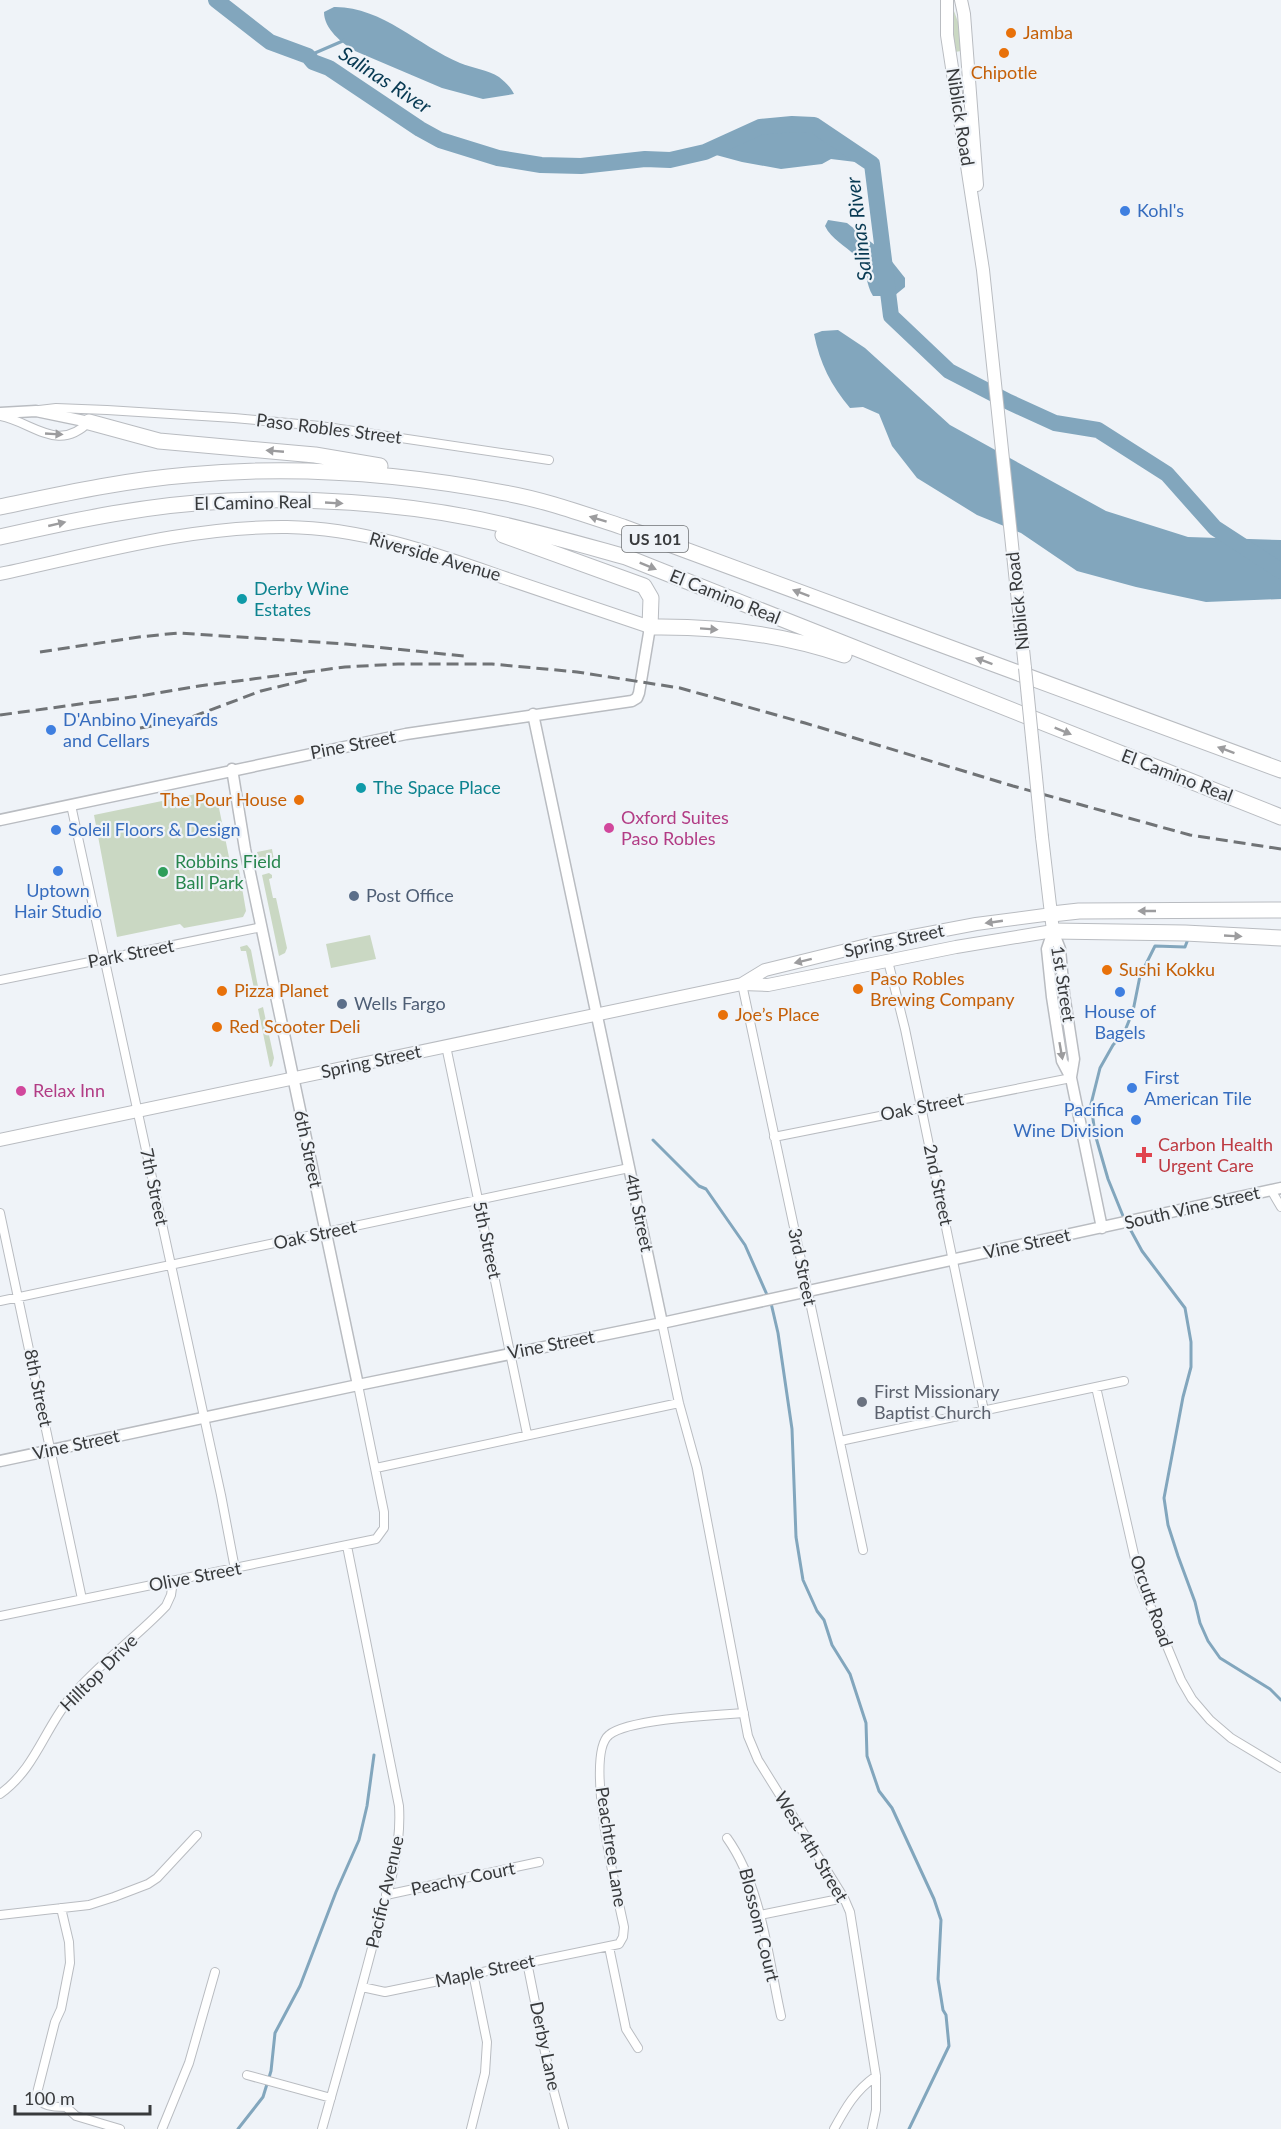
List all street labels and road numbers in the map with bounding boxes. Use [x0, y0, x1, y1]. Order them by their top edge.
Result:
street label: Niblick Road [942, 66, 980, 167]
street label: Paso Robles Street [255, 408, 404, 448]
street label: El Camino Real [194, 490, 312, 514]
road number: US 101 [622, 526, 688, 552]
street label: Riverside Avenue [367, 527, 504, 585]
street label: Niblick Road [1001, 551, 1033, 651]
street label: El Camino Real [667, 564, 784, 628]
street label: Pine Street [308, 725, 398, 763]
street label: El Camino Real [1119, 744, 1236, 806]
street label: Spring Street [842, 919, 946, 961]
street label: Park Street [86, 934, 176, 972]
street label: 1st Street [1047, 944, 1081, 1024]
street label: Spring Street [319, 1040, 423, 1082]
street label: Oak Street [878, 1087, 966, 1125]
street label: 6th Street [290, 1108, 328, 1190]
street label: 2nd Street [920, 1142, 958, 1228]
street label: 7th Street [136, 1146, 174, 1228]
street label: 4th Street [621, 1172, 659, 1254]
street label: South Vine Street [1122, 1181, 1262, 1233]
street label: 5th Street [469, 1199, 507, 1281]
street label: Oak Street [271, 1214, 359, 1254]
street label: Vine Street [981, 1223, 1073, 1263]
street label: 3rd Street [784, 1226, 822, 1308]
street label: Vine Street [505, 1325, 597, 1363]
street label: 8th Street [20, 1347, 58, 1429]
street label: Vine Street [30, 1424, 122, 1464]
street label: Orcutt Road [1126, 1552, 1178, 1650]
street label: Olive Street [147, 1556, 243, 1596]
street label: Hilltop Drive [55, 1629, 142, 1716]
street label: Peachtree Lane [592, 1785, 632, 1908]
street label: West 4th Street [770, 1787, 854, 1906]
street label: Pacific Avenue [360, 1833, 408, 1950]
street label: Peachy Court [409, 1856, 517, 1900]
street label: Blossom Court [735, 1866, 785, 1984]
street label: Maple Street [433, 1949, 537, 1991]
street label: Derby Lane [526, 1999, 566, 2092]

